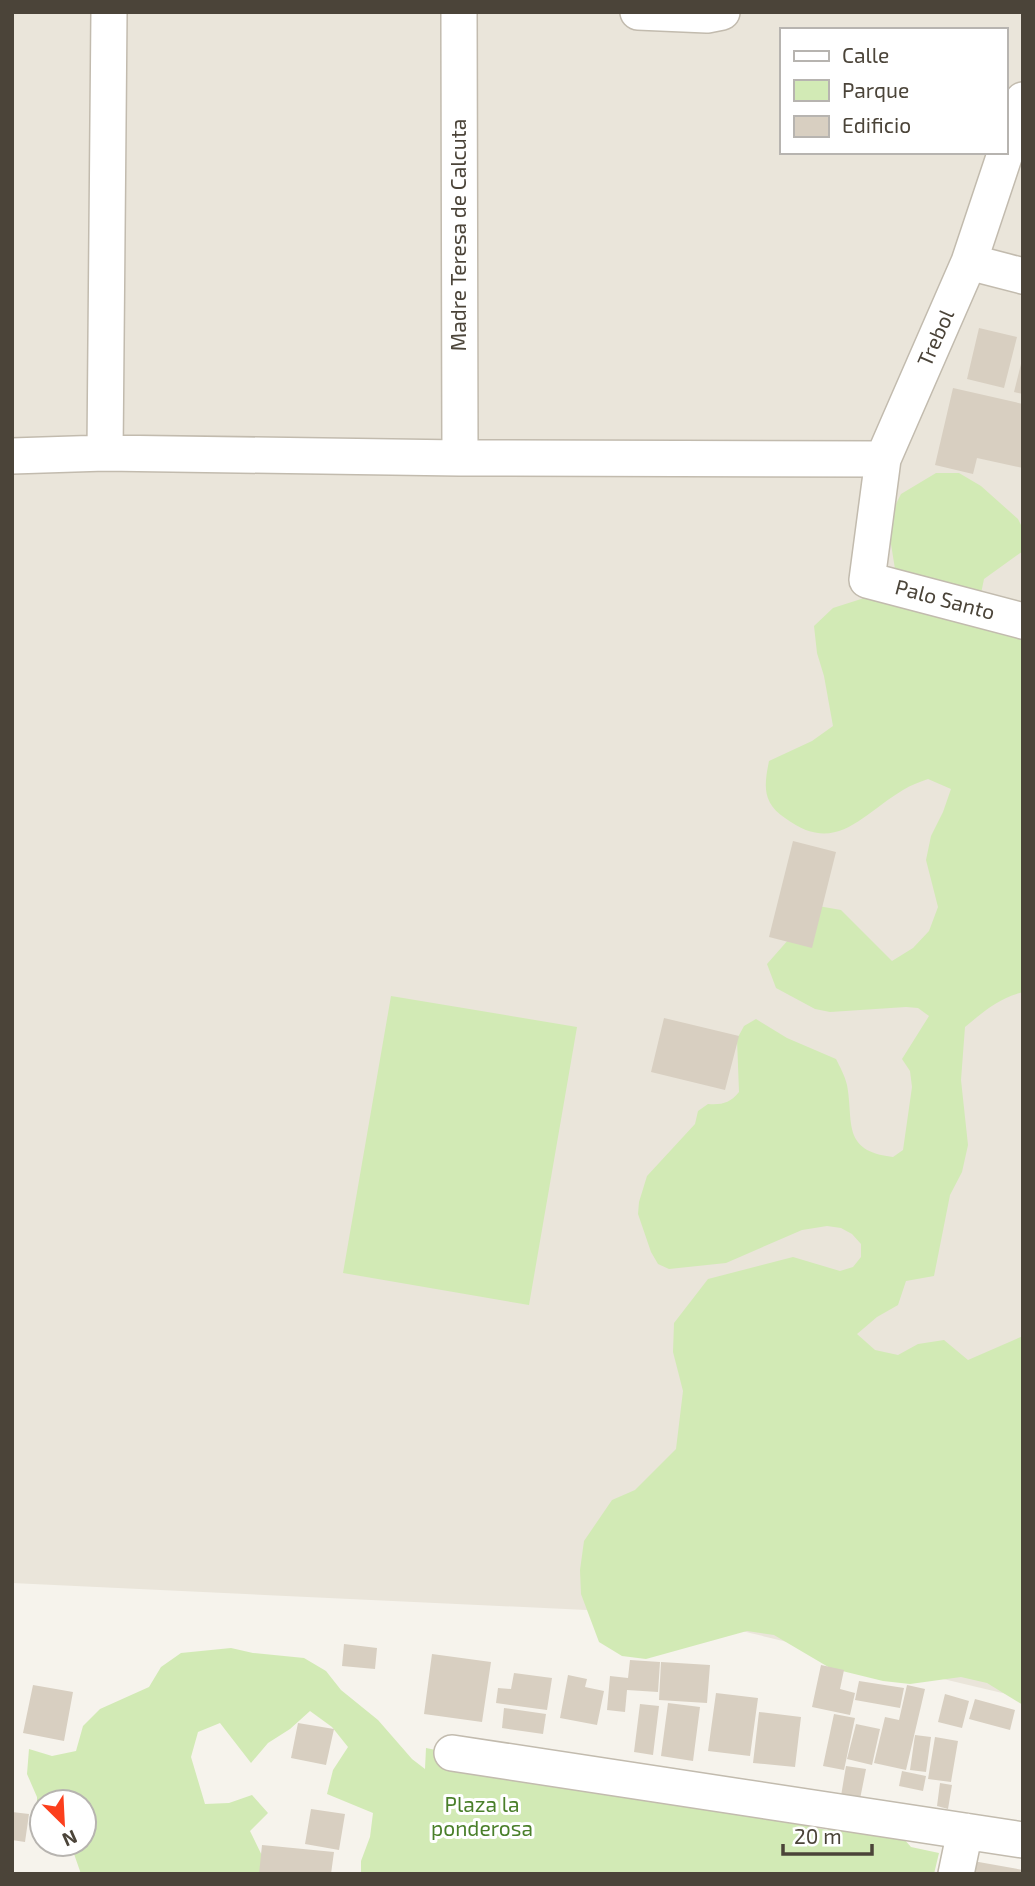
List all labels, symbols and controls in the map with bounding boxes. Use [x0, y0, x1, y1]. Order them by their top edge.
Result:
legend [780, 28, 1007, 154]
text: Calle [842, 42, 889, 67]
text: Parque [842, 77, 909, 102]
text: Edificio [842, 112, 911, 137]
street label: Madre Teresa de Calcuta [445, 119, 470, 351]
street label: Trebol [911, 304, 959, 370]
street label: Palo Santo [893, 573, 998, 624]
north arrow [28, 1788, 98, 1858]
park label: Plaza la ponderosa [431, 1791, 533, 1840]
scale bar [783, 1812, 872, 1856]
text: 20 m [794, 1823, 842, 1848]
text: N [59, 1826, 81, 1852]

